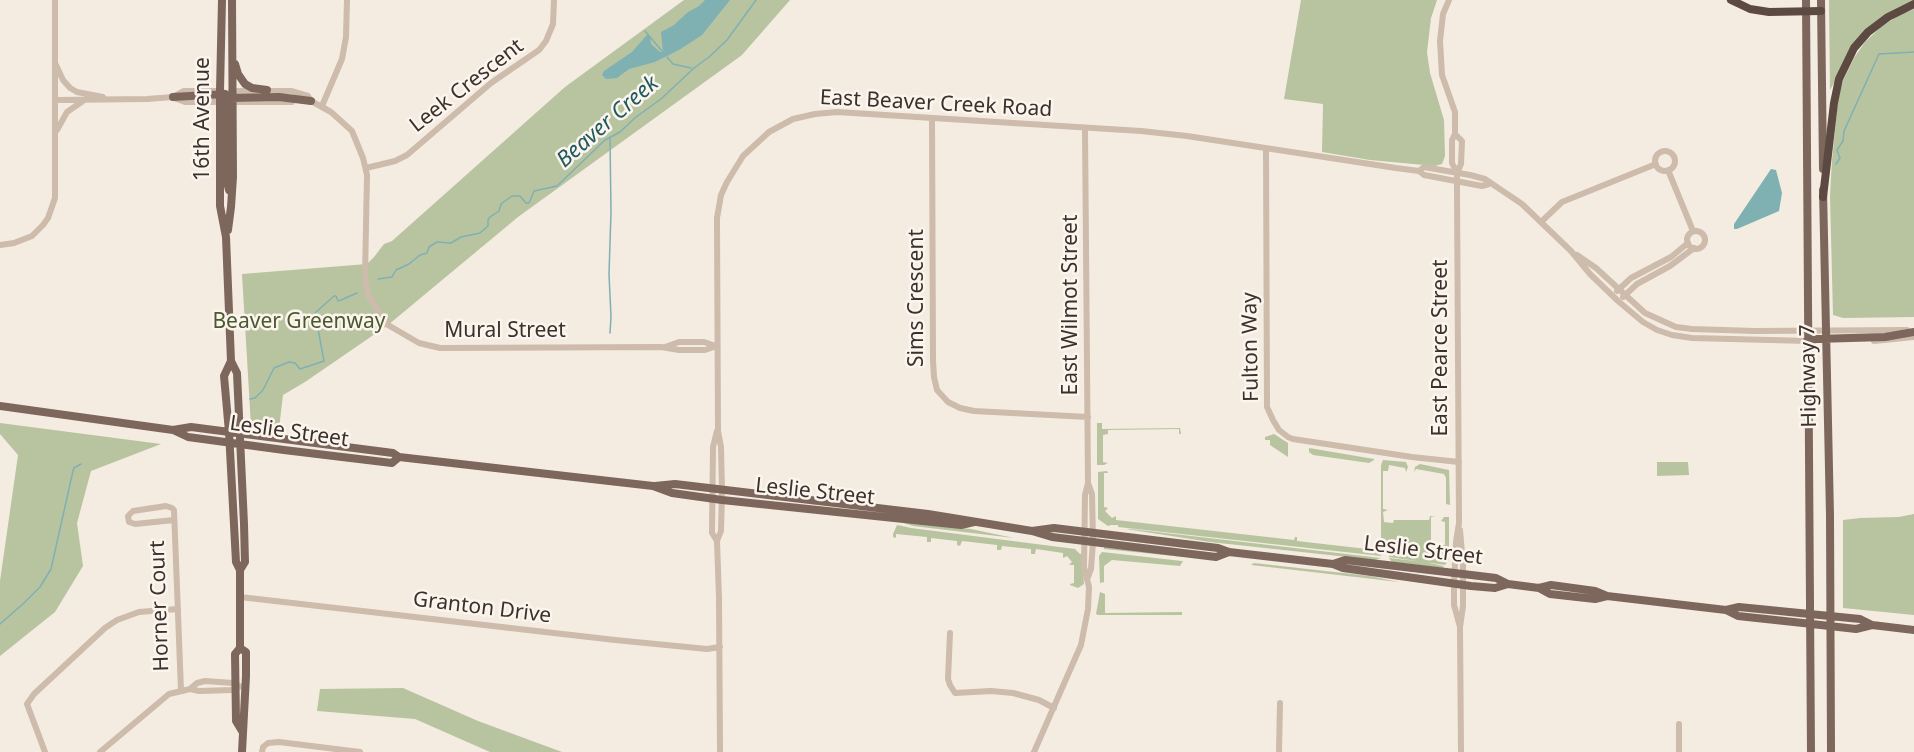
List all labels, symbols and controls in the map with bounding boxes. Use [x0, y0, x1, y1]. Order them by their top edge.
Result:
street label: Leek Crescent [405, 34, 529, 138]
street label: 16th Avenue [190, 57, 216, 181]
water label: Beaver Creek [552, 71, 664, 173]
street label: East Beaver Creek Road [819, 85, 1053, 123]
street label: East Wilmot Street [1058, 215, 1084, 395]
street label: Sims Crescent [904, 229, 930, 367]
street label: East Pearce Street [1428, 259, 1454, 437]
street label: Fulton Way [1237, 292, 1265, 402]
park label: Beaver Greenway [212, 309, 386, 335]
street label: Mural Street [444, 318, 566, 344]
street label: Highway 7 [1796, 324, 1822, 428]
street label: Leslie Street [228, 411, 350, 453]
street label: Leslie Street [754, 473, 876, 511]
street label: Leslie Street [1362, 531, 1484, 571]
street label: Horner Court [145, 540, 175, 672]
street label: Granton Drive [412, 587, 552, 629]

